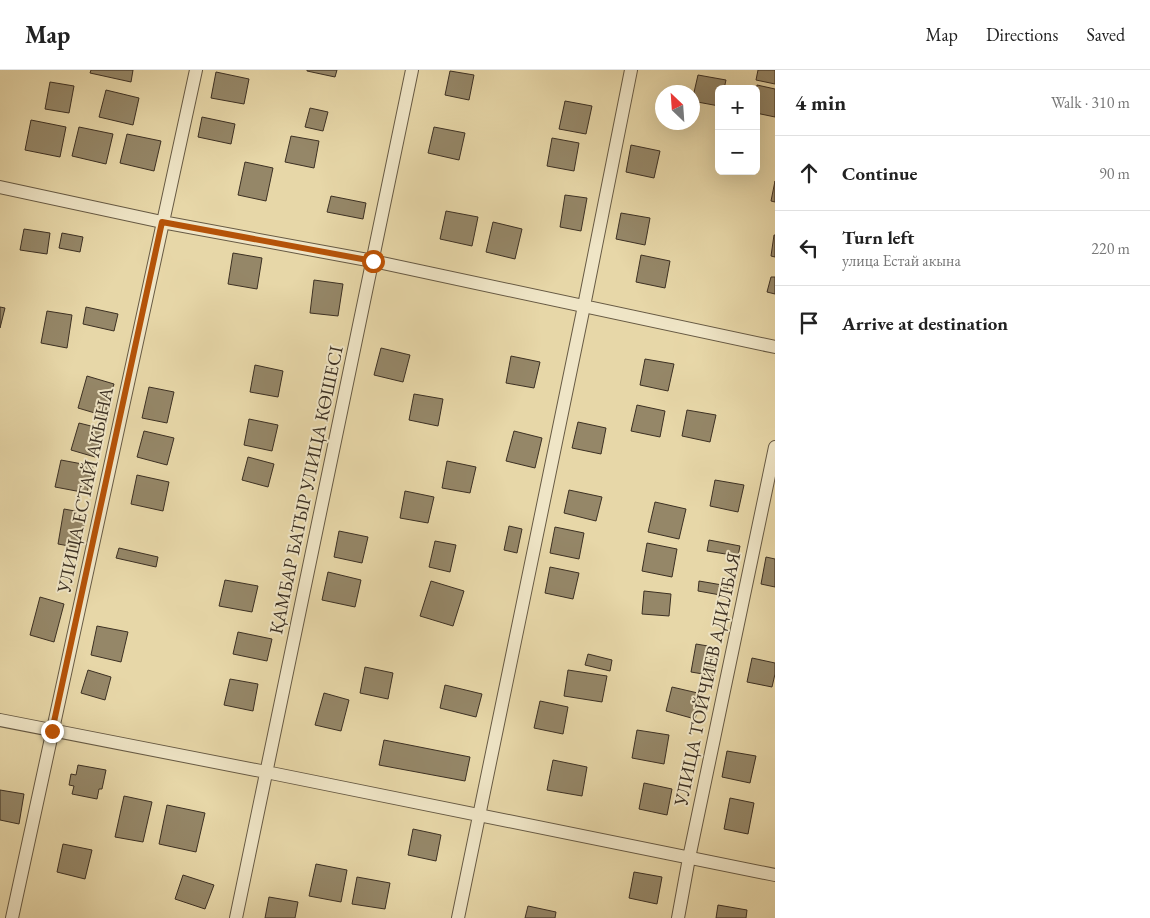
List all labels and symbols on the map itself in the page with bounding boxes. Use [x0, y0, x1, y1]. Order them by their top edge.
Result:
north arrow [655, 85, 700, 130]
route start [362, 250, 385, 273]
street label: ҚАМБАР БАТЫР УЛИЦА КӨШЕСІ [263, 343, 349, 636]
street label: УЛИЦА ЕСТАЙ АКЫНА [51, 384, 119, 596]
street label: УЛИЦА ТОЙЧИЕВ АДИЛБАЯ [668, 550, 746, 809]
route end [41, 720, 64, 743]

